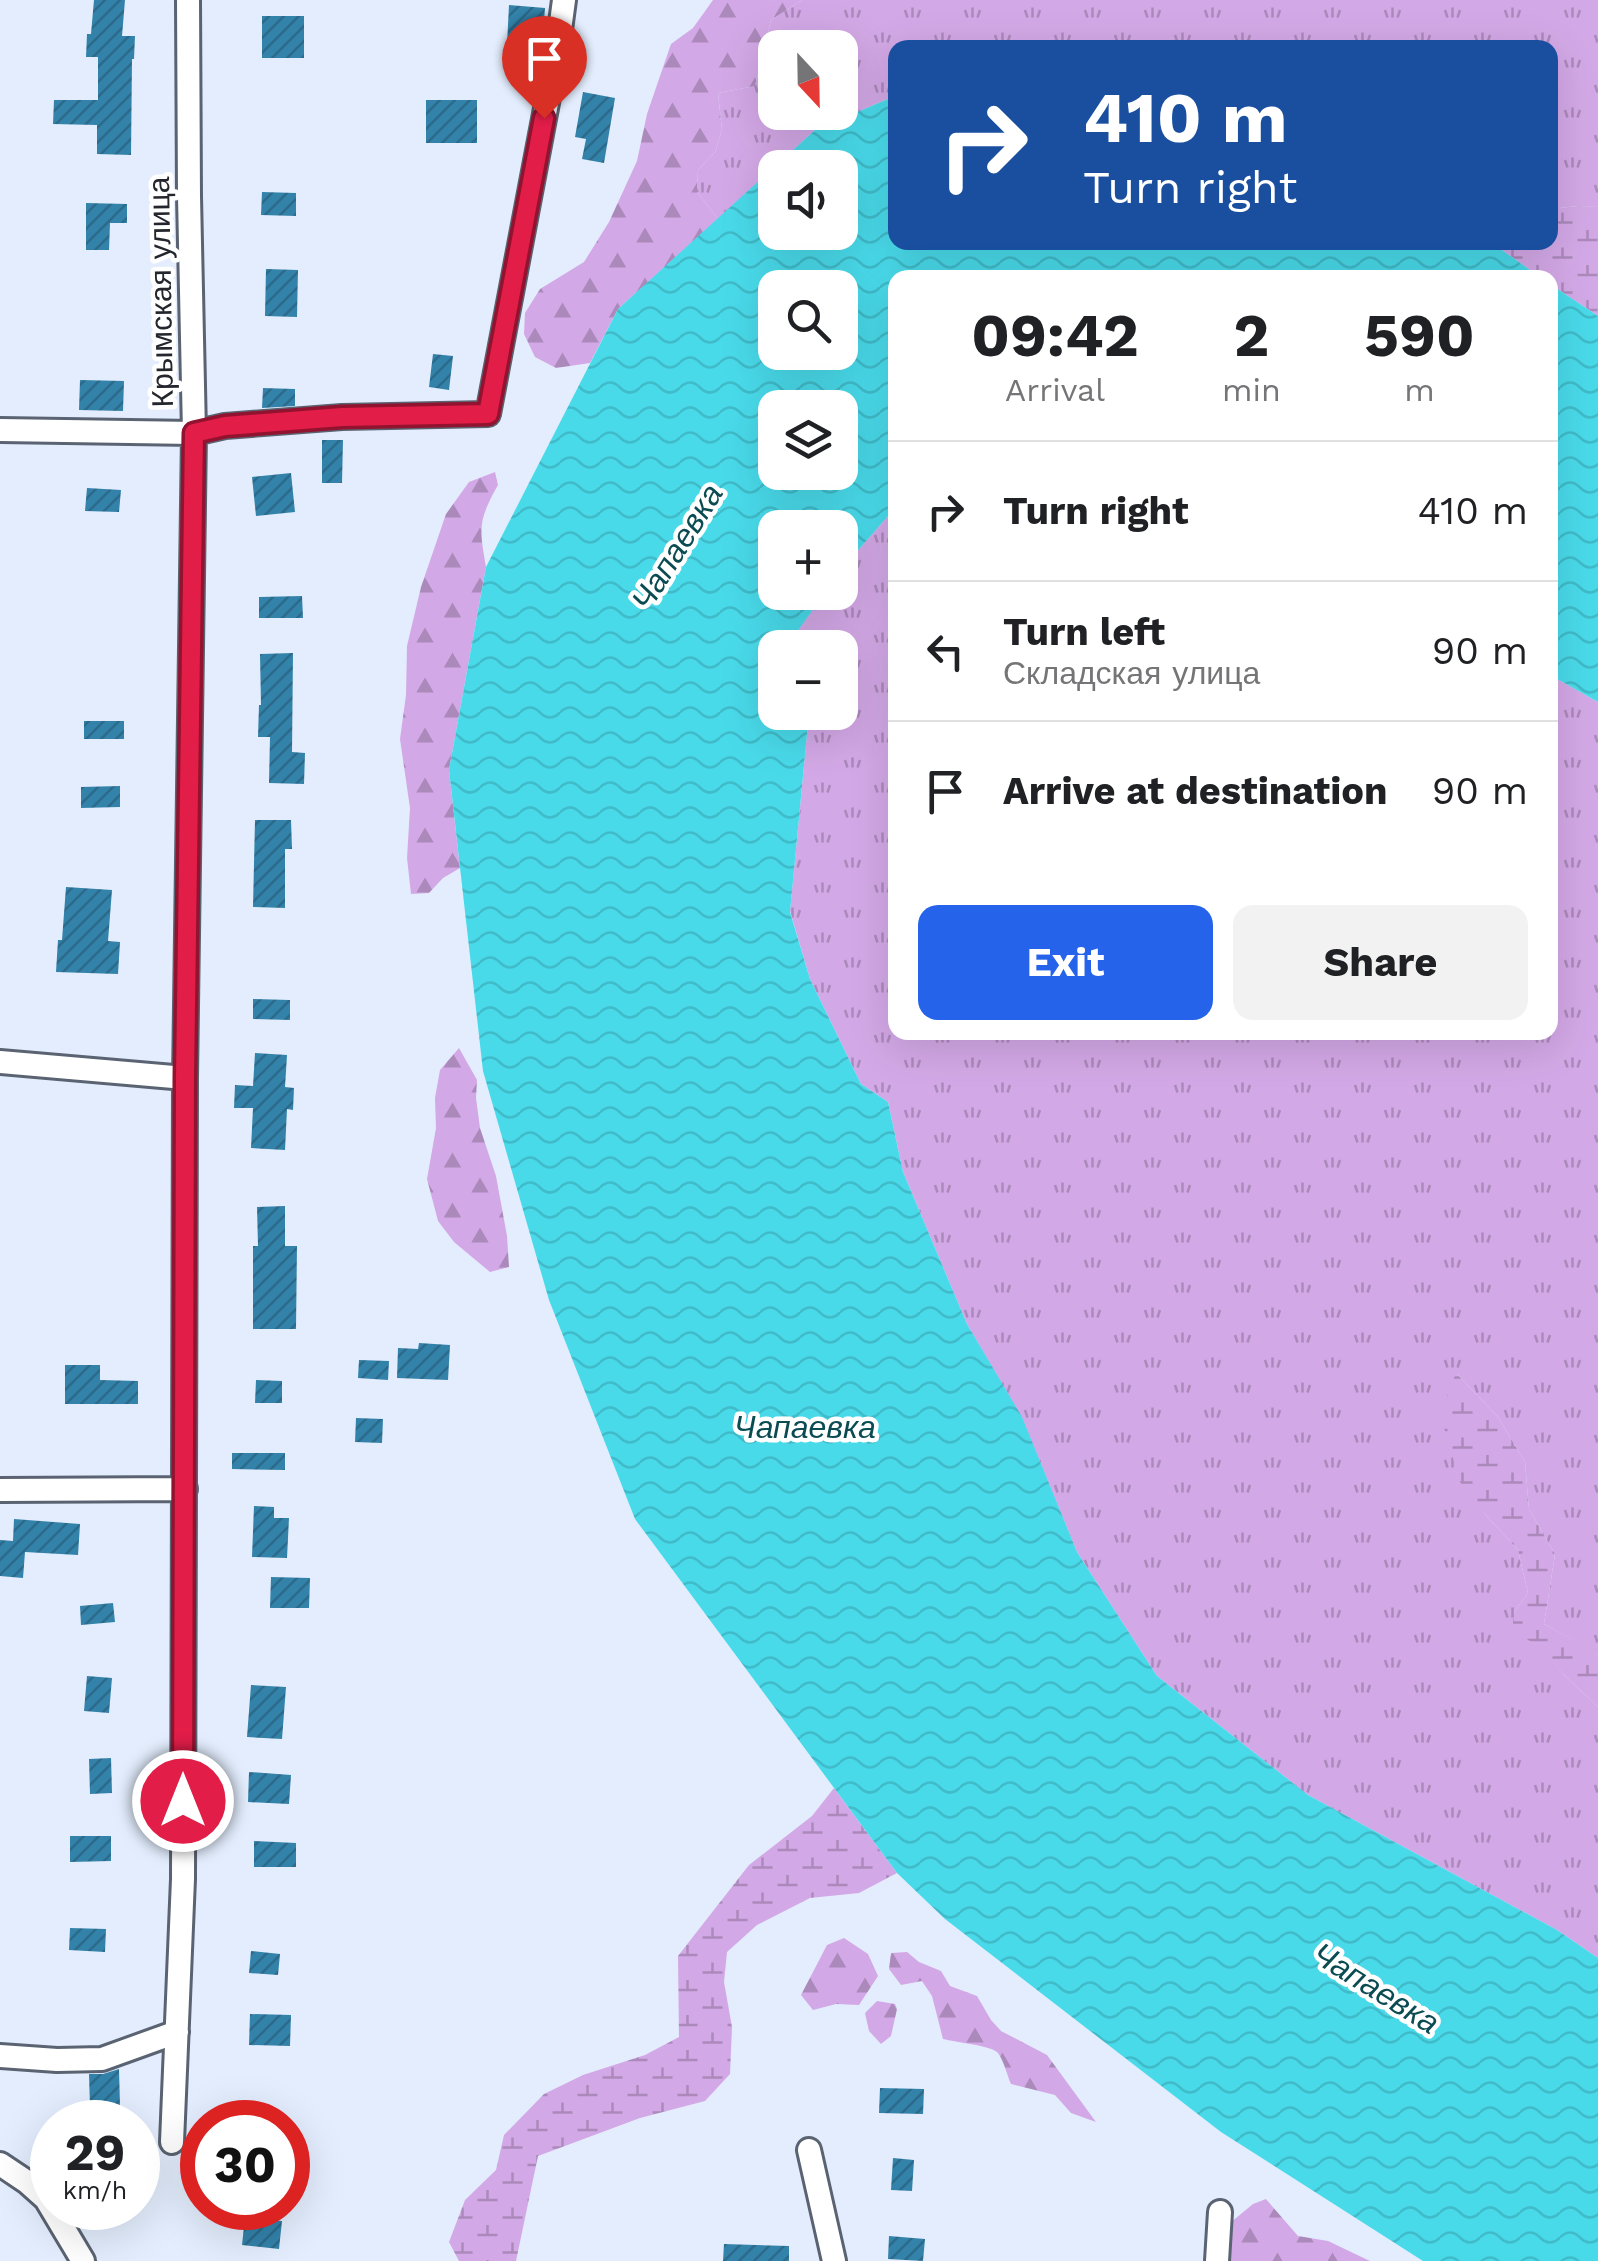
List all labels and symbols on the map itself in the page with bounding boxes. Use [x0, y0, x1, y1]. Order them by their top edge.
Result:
pin [502, 16, 587, 119]
north arrow [758, 30, 858, 130]
street label: Крымская улица [141, 176, 180, 408]
water label: Чапаевка [623, 477, 731, 617]
water label: Чапаевка [734, 1408, 876, 1446]
position arrow [131, 1749, 235, 1853]
water label: Чапаевка [1306, 1934, 1446, 2042]
speed limit sign: 30 [180, 2100, 310, 2230]

